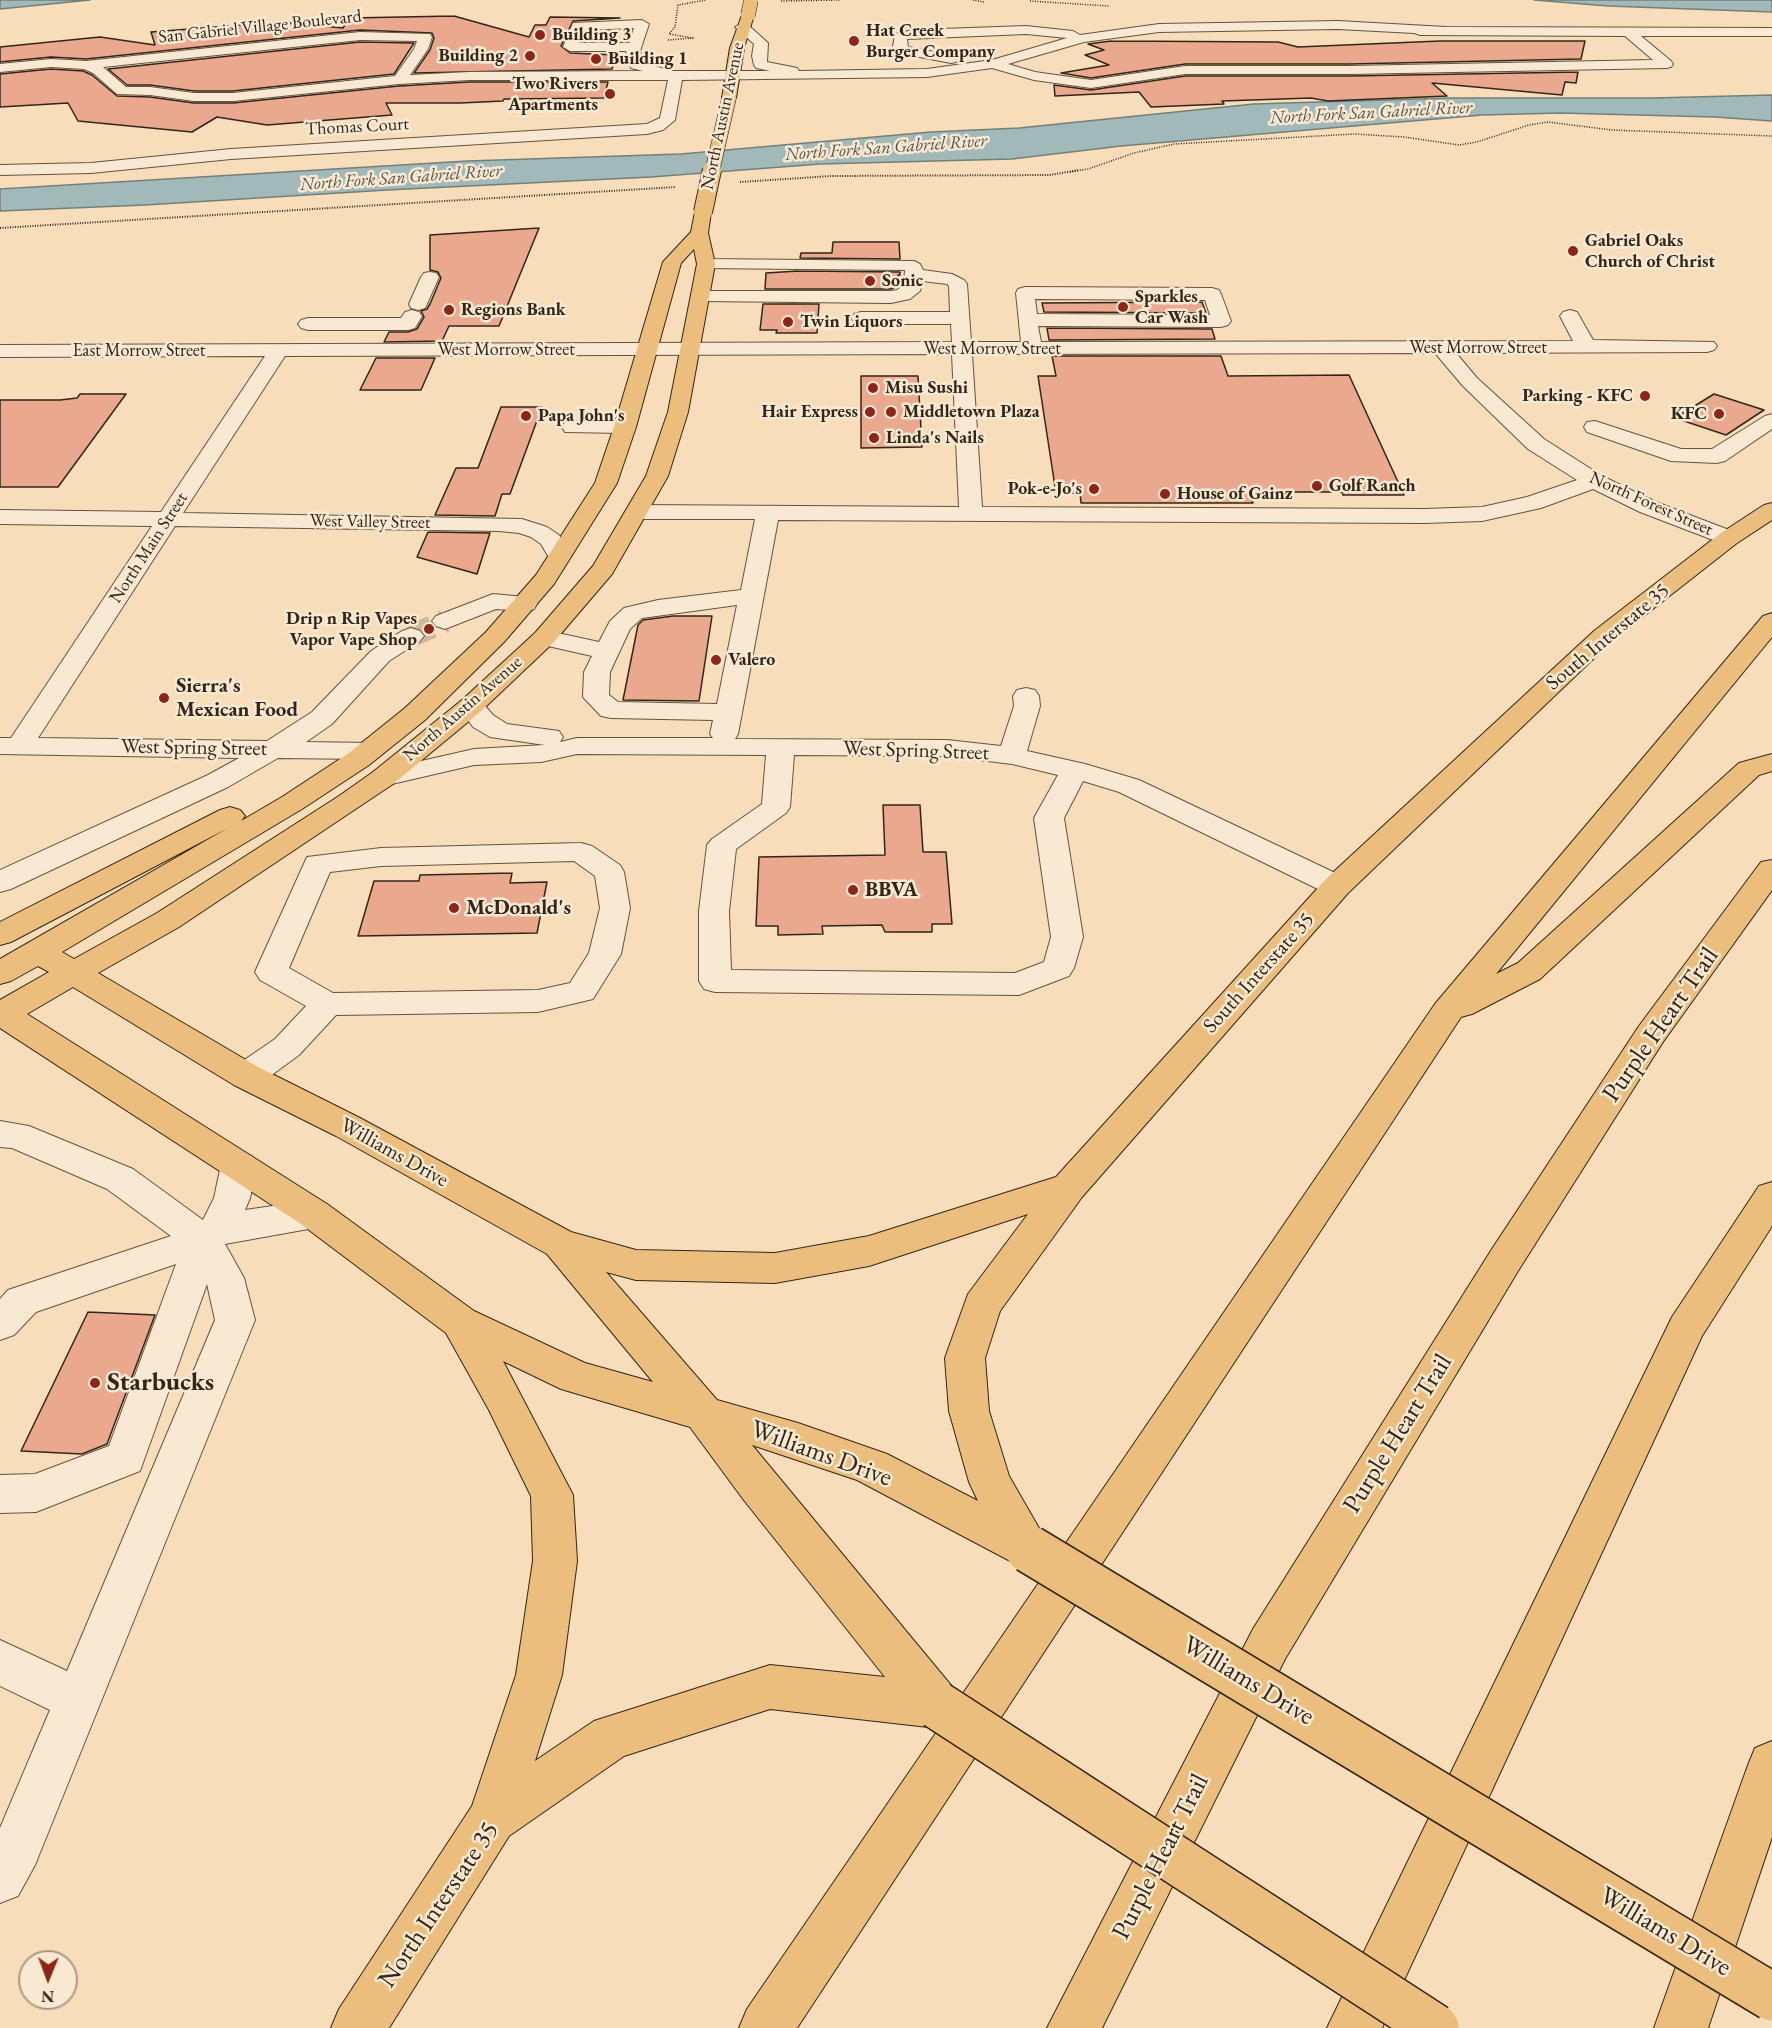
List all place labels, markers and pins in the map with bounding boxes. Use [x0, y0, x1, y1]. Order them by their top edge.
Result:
place label: Hat Creek Burger Company [866, 20, 995, 63]
place label: Building 3 [552, 24, 632, 46]
marker: Building 3 [533, 28, 547, 42]
marker: Hat Creek Burger Company [847, 34, 861, 48]
place label: Building 2 [438, 45, 518, 67]
place label: Building 1 [608, 48, 688, 70]
marker: Building 2 [523, 49, 537, 63]
marker: Building 1 [589, 52, 603, 66]
place label: Two Rivers Apartments [508, 73, 598, 116]
marker: Two Rivers Apartments [603, 87, 617, 101]
place label: Gabriel Oaks Church of Christ [1585, 230, 1715, 272]
marker: Gabriel Oaks Church of Christ [1566, 244, 1580, 258]
place label: Sonic [882, 270, 923, 292]
marker: Sonic [863, 274, 877, 288]
place label: Sparkles Car Wash [1135, 286, 1208, 328]
place label: Regions Bank [461, 299, 566, 321]
marker: Sparkles Car Wash [1116, 300, 1130, 314]
marker: Regions Bank [442, 303, 456, 317]
place label: Twin Liquors [800, 311, 902, 333]
marker: Twin Liquors [781, 315, 795, 329]
place label: Misu Sushi [885, 377, 968, 399]
marker: Misu Sushi [866, 381, 880, 395]
place label: Parking - KFC [1522, 385, 1633, 407]
marker: Parking - KFC [1638, 389, 1652, 403]
place label: Hair Express [762, 401, 858, 423]
place label: Middletown Plaza [903, 401, 1040, 423]
place label: KFC [1671, 403, 1707, 425]
place label: Papa John's [538, 405, 625, 427]
marker: Hair Express [863, 405, 877, 419]
marker: Middletown Plaza [884, 405, 898, 419]
marker: KFC [1712, 407, 1726, 421]
marker: Papa John's [519, 409, 533, 423]
place label: Linda's Nails [886, 427, 984, 449]
marker: Linda's Nails [867, 431, 881, 445]
place label: Golf Ranch [1329, 475, 1416, 497]
place label: Pok-e-Jo's [1008, 478, 1082, 500]
marker: Golf Ranch [1310, 479, 1324, 493]
marker: Pok-e-Jo's [1087, 482, 1101, 496]
place label: House of Gainz [1177, 483, 1293, 505]
marker: House of Gainz [1158, 487, 1172, 501]
place label: Drip n Rip Vapes Vapor Vape Shop [286, 608, 417, 650]
marker: Drip n Rip Vapes Vapor Vape Shop [422, 622, 436, 636]
place label: Valero [728, 649, 775, 671]
marker: Valero [709, 653, 723, 667]
place label: Sierra's Mexican Food [176, 673, 298, 723]
marker: Sierra's Mexican Food [157, 691, 171, 705]
place label: BBVA [865, 877, 918, 903]
marker: BBVA [846, 883, 860, 897]
place label: McDonald's [466, 895, 571, 921]
marker: McDonald's [447, 901, 461, 915]
place label: Starbucks [107, 1367, 214, 1399]
marker: Starbucks [88, 1376, 102, 1390]

